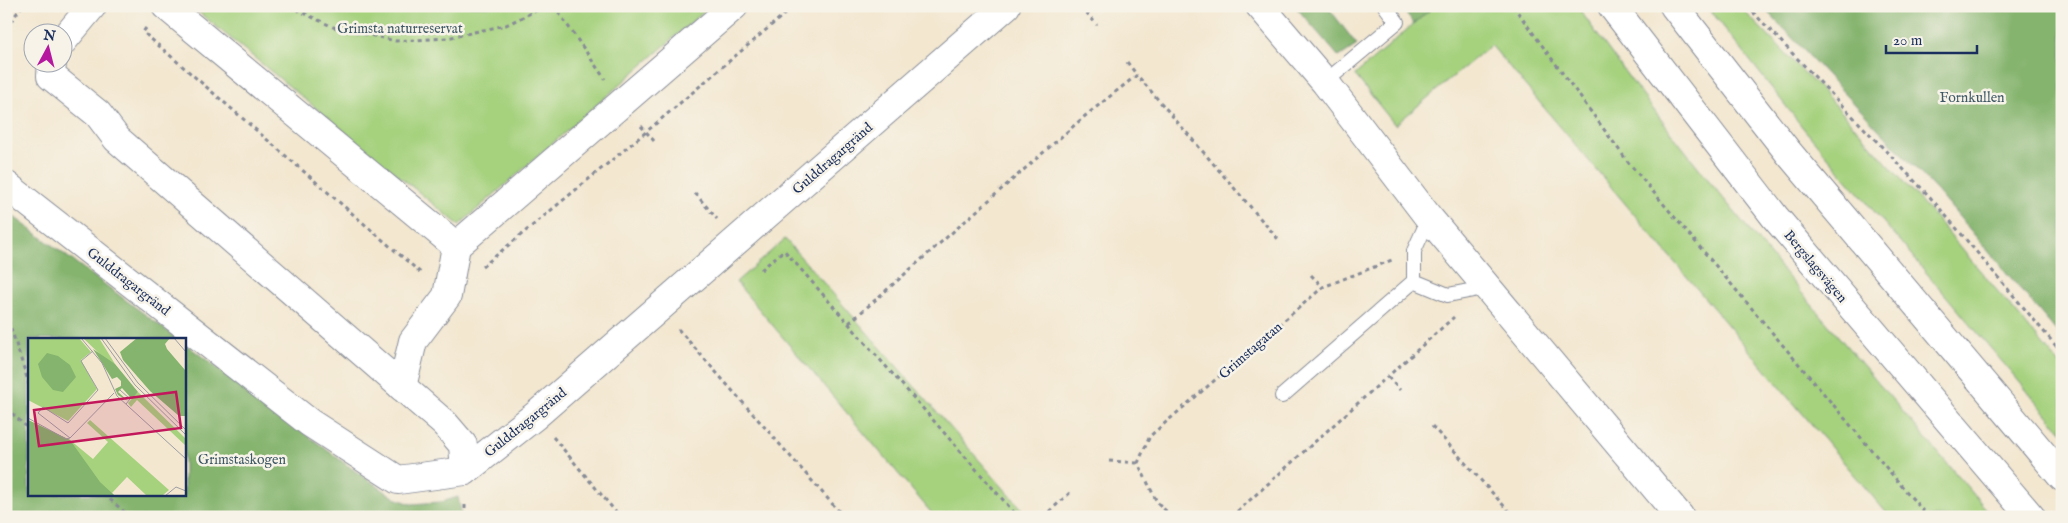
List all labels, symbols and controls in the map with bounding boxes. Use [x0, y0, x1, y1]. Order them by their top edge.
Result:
park label: Grimsta naturreservat [337, 20, 463, 38]
north arrow [22, 22, 72, 72]
scale bar [1886, 22, 1977, 54]
text: N [41, 26, 57, 46]
text: 20 m [1893, 31, 1923, 50]
park label: Fornkullen [1939, 89, 2005, 107]
street label: Gulddragargränd [789, 119, 877, 199]
street label: Bergslagsvägen [1780, 227, 1851, 307]
street label: Gulddragargränd [83, 244, 174, 320]
street label: Grimstagatan [1215, 318, 1287, 383]
inset map [28, 338, 185, 496]
street label: Gulddragargränd [481, 384, 571, 461]
park label: Grimstaskogen [198, 451, 286, 469]

